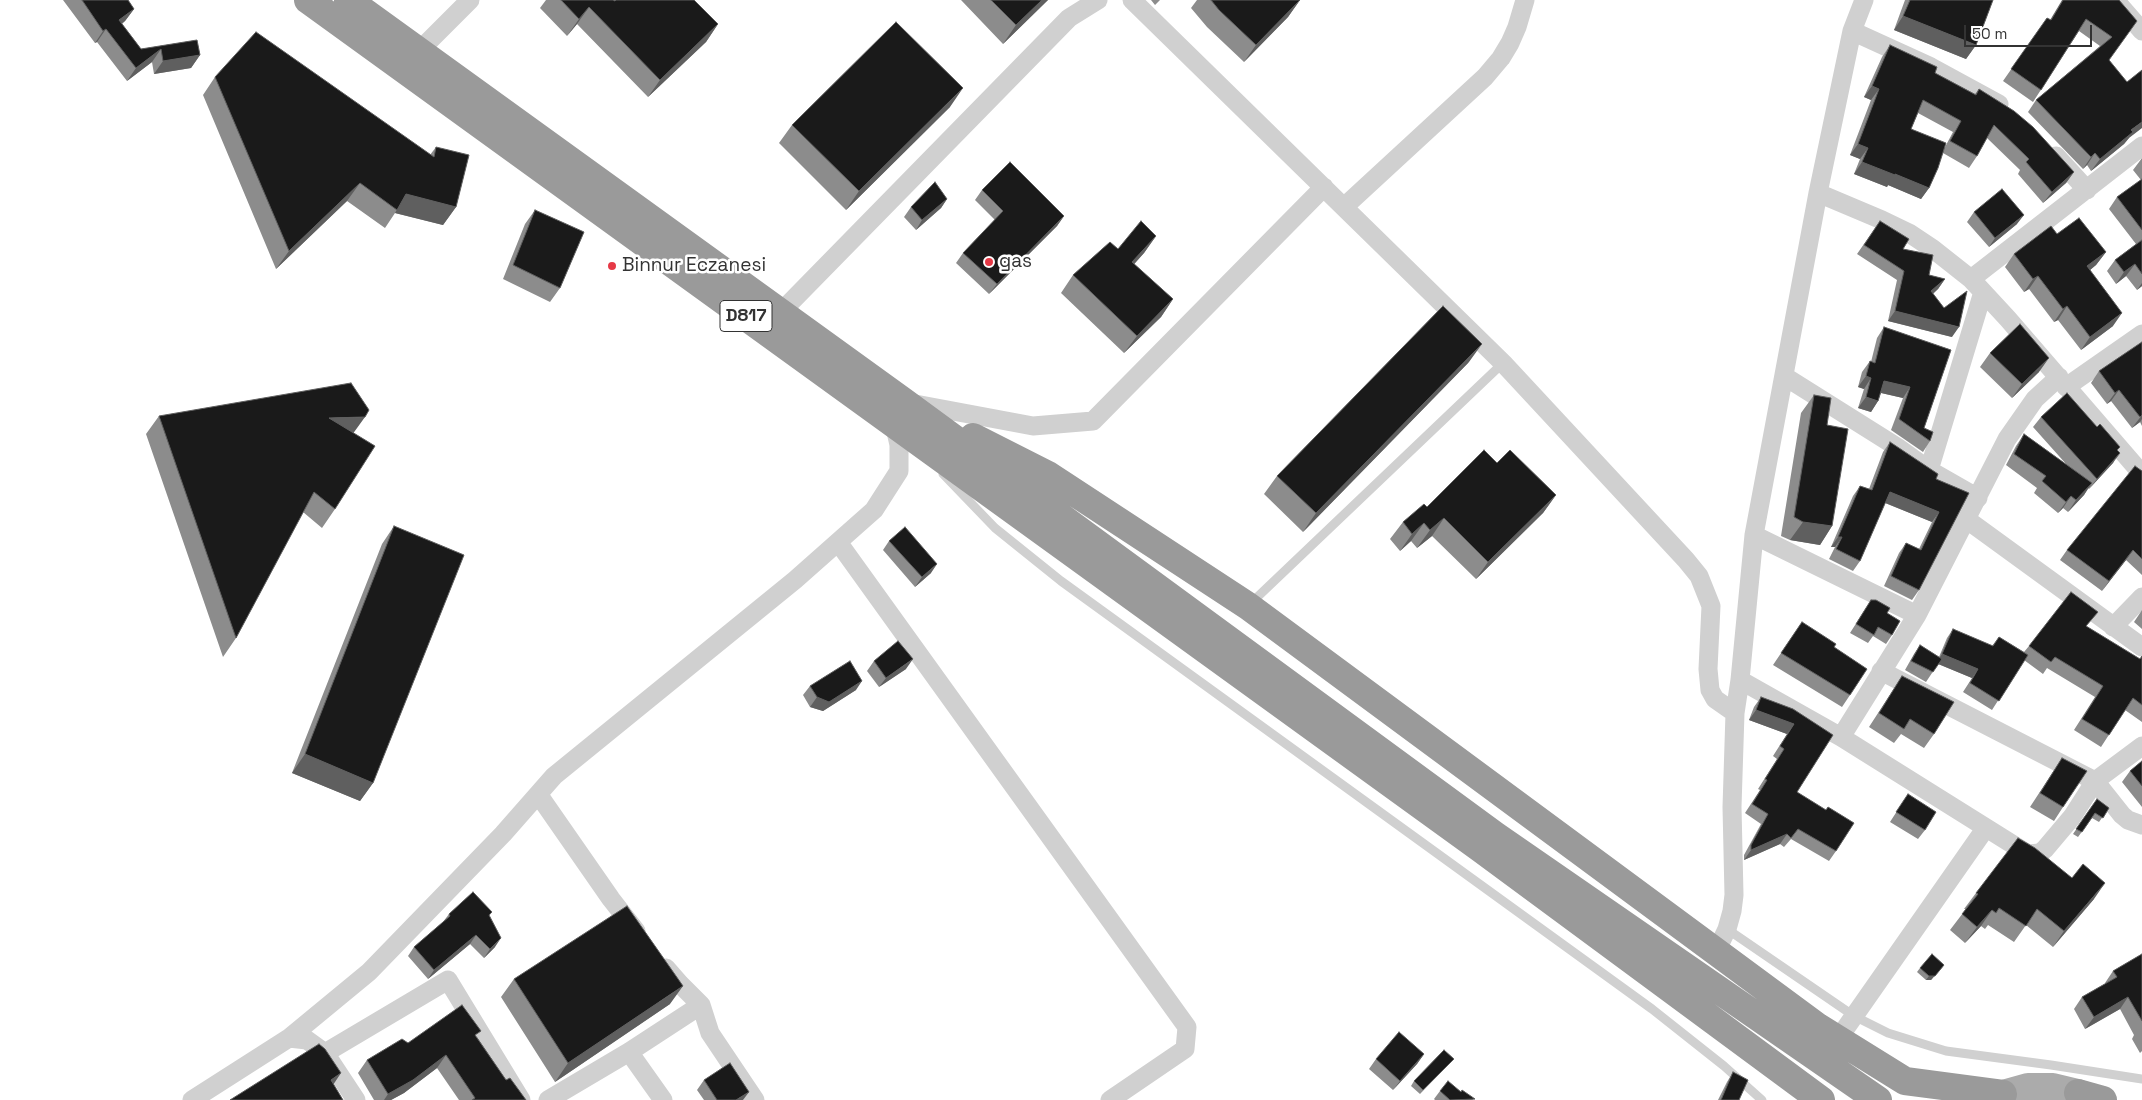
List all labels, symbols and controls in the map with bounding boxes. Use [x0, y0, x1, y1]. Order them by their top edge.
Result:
scale bar [1967, 15, 2094, 47]
text: 50 m [1972, 24, 2007, 43]
place label: gas [999, 251, 1032, 273]
place label: Binnur Eczanesi [622, 255, 766, 277]
marker: gas [983, 256, 995, 268]
marker: Binnur Eczanesi [606, 260, 618, 272]
road number: D817 [720, 300, 772, 332]

